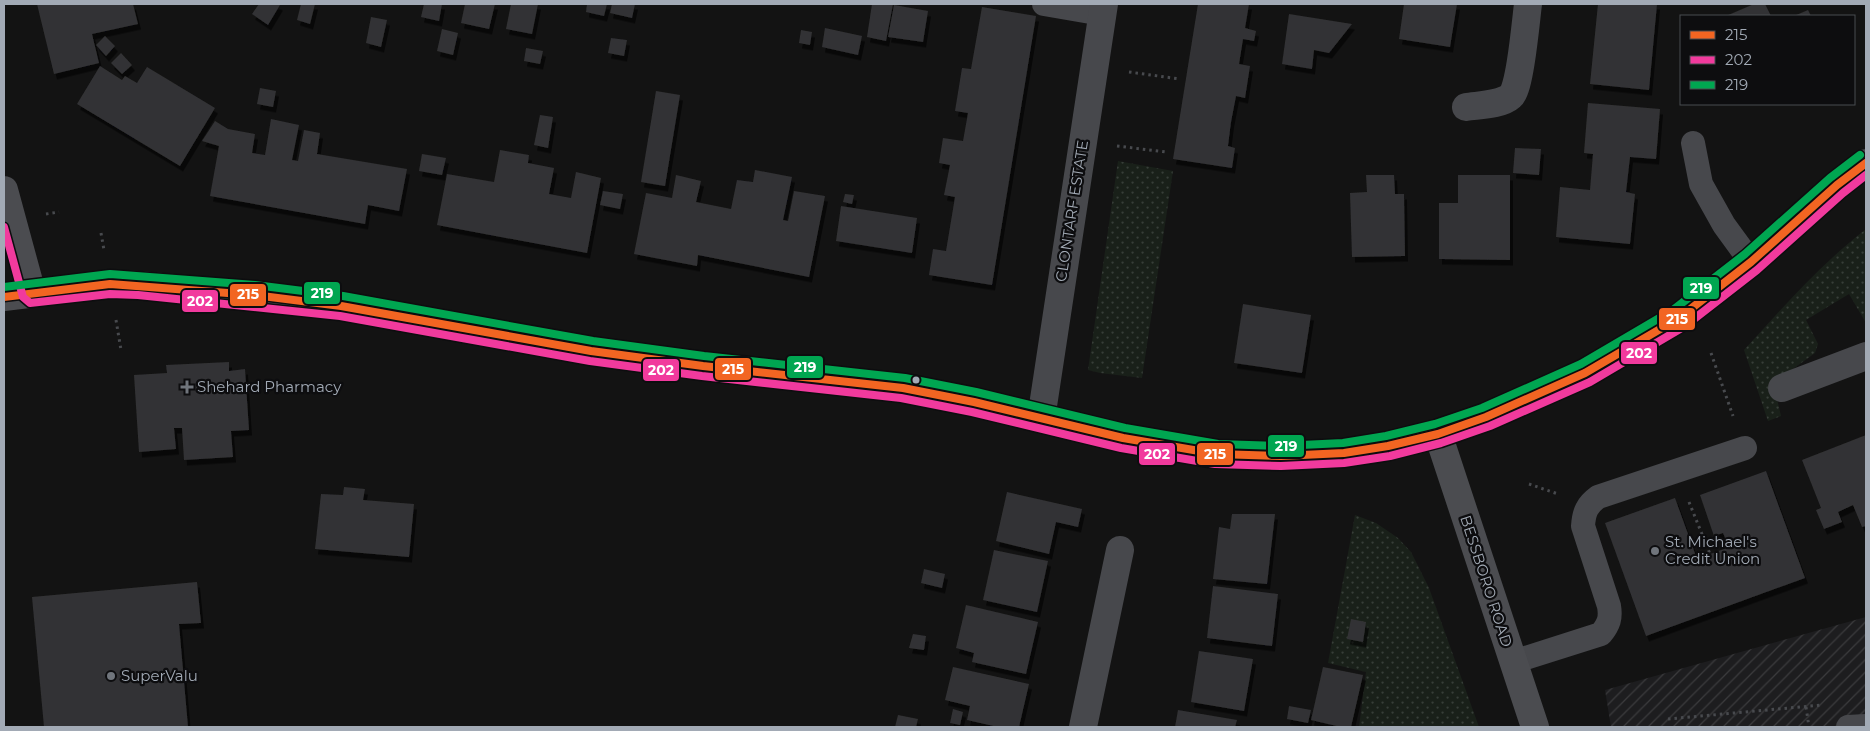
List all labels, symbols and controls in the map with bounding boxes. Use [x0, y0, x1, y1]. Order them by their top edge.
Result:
legend [1680, 15, 1855, 105]
text: 215 [1725, 25, 1747, 44]
text: 202 [1725, 50, 1752, 69]
text: 219 [1725, 75, 1748, 94]
street label: CLONTARF ESTATE [1051, 139, 1092, 283]
line badge: 219 [1682, 276, 1720, 300]
text: 219 [1690, 279, 1712, 297]
line badge: 219 [303, 281, 341, 305]
line badge: 215 [229, 283, 267, 307]
text: 219 [311, 284, 333, 302]
text: 215 [237, 285, 259, 303]
line badge: 202 [181, 289, 219, 313]
text: 202 [187, 292, 213, 310]
line badge: 215 [1658, 307, 1696, 331]
text: 215 [1666, 310, 1688, 328]
line badge: 202 [1620, 341, 1658, 365]
text: 202 [1626, 344, 1652, 362]
line badge: 219 [786, 355, 824, 379]
line badge: 215 [714, 357, 752, 381]
line badge: 202 [642, 358, 680, 382]
text: 219 [794, 358, 816, 376]
text: 215 [722, 360, 744, 378]
text: 202 [648, 361, 674, 379]
unlabelled marker [911, 375, 921, 385]
place label: Shehard Pharmacy [197, 377, 342, 396]
marker: Shehard Pharmacy [181, 381, 193, 393]
line badge: 219 [1267, 434, 1305, 458]
text: 219 [1275, 437, 1297, 455]
line badge: 202 [1138, 442, 1176, 466]
line badge: 215 [1196, 442, 1234, 466]
text: 202 [1144, 445, 1170, 463]
text: 215 [1204, 445, 1226, 463]
street label: BESSBORO ROAD [1456, 513, 1517, 649]
place label: St. Michael's Credit Union [1665, 532, 1760, 568]
marker: St. Michael's Credit Union [1649, 545, 1661, 557]
place label: SuperValu [121, 666, 198, 685]
marker: SuperValu [105, 670, 117, 682]

